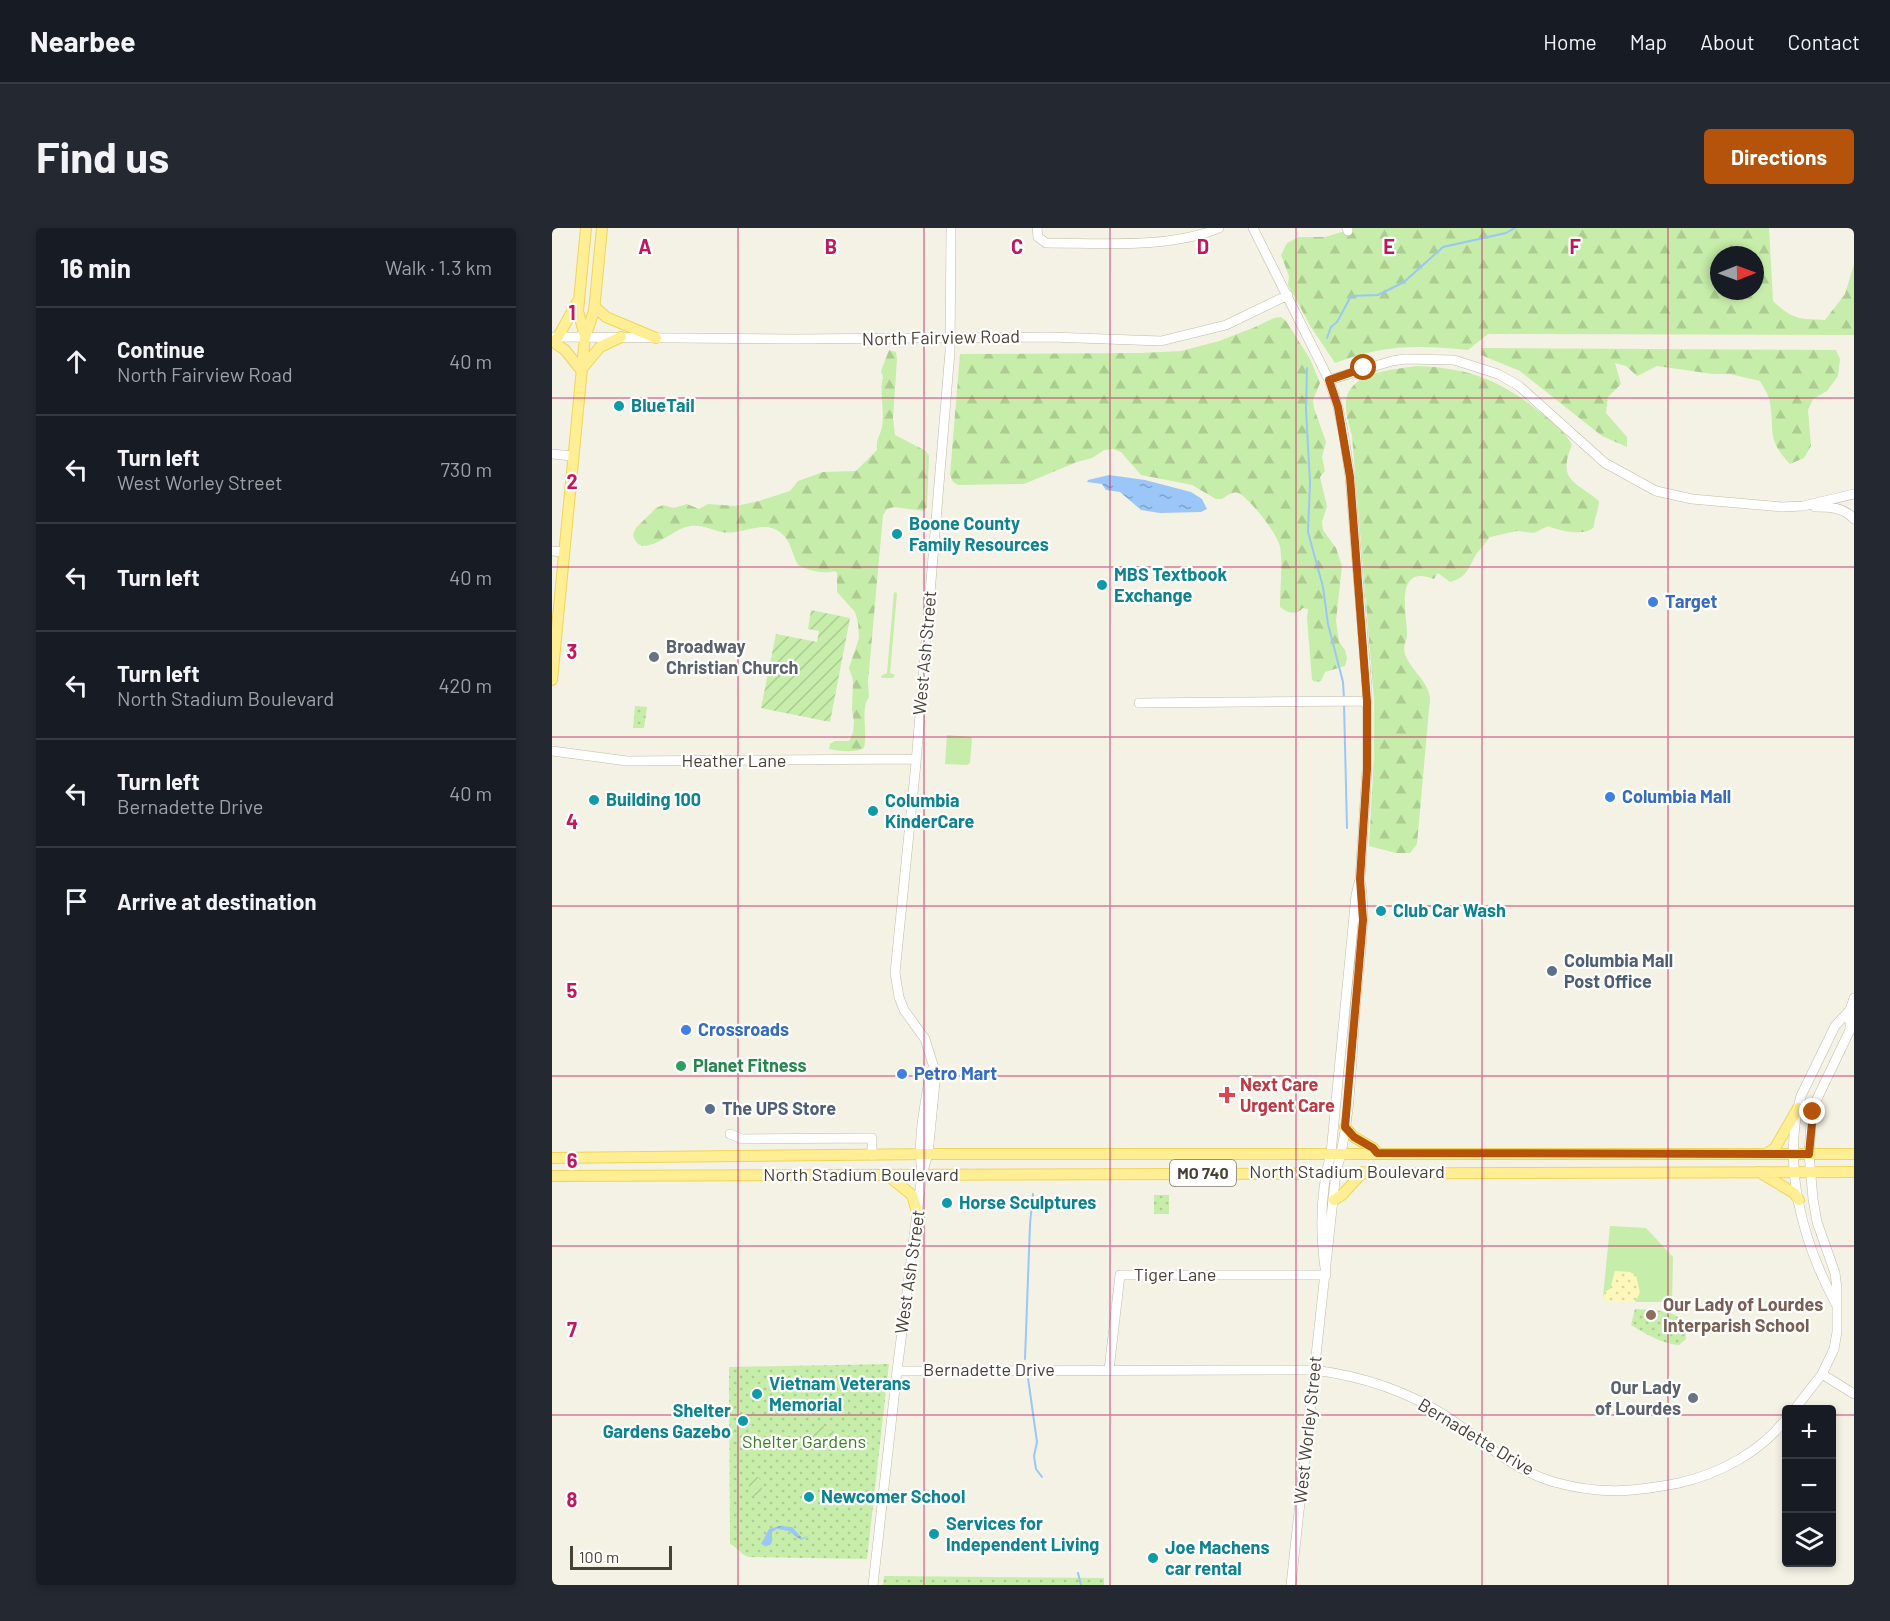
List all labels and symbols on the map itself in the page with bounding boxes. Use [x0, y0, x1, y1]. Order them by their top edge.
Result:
text: A [638, 234, 652, 258]
text: B [825, 234, 837, 258]
text: C [1011, 234, 1023, 258]
text: D [1197, 234, 1209, 258]
text: E [1383, 234, 1395, 258]
text: F [1569, 234, 1581, 258]
north arrow [1710, 246, 1764, 300]
text: 1 [568, 300, 576, 324]
street label: North Fairview Road [862, 325, 1020, 349]
route start [1350, 354, 1376, 380]
place label: BlueTail [631, 394, 695, 416]
marker: BlueTail [612, 399, 626, 413]
text: 2 [566, 469, 578, 493]
place label: Boone County Family Resources [909, 512, 1049, 555]
marker: Boone County Family Resources [890, 527, 904, 541]
place label: MBS Textbook Exchange [1114, 563, 1227, 606]
marker: MBS Textbook Exchange [1095, 578, 1109, 592]
street label: West Ash Street [908, 590, 940, 716]
place label: Target [1665, 590, 1717, 612]
marker: Target [1646, 595, 1660, 609]
place label: Broadway Christian Church [666, 635, 798, 678]
text: 3 [567, 639, 577, 663]
marker: Broadway Christian Church [647, 650, 661, 664]
street label: Heather Lane [682, 749, 786, 771]
place label: Columbia Mall [1622, 785, 1731, 807]
place label: Building 100 [606, 788, 701, 810]
place label: Columbia KinderCare [885, 789, 975, 832]
marker: Columbia Mall [1603, 790, 1617, 804]
marker: Building 100 [587, 793, 601, 807]
marker: Columbia KinderCare [866, 804, 880, 818]
text: 4 [566, 809, 578, 833]
place label: Club Car Wash [1393, 899, 1506, 921]
marker: Club Car Wash [1374, 904, 1388, 918]
place label: Columbia Mall Post Office [1564, 949, 1673, 992]
marker: Columbia Mall Post Office [1545, 964, 1559, 978]
text: 5 [567, 978, 578, 1002]
place label: Crossroads [698, 1018, 789, 1040]
marker: Crossroads [679, 1023, 693, 1037]
place label: Planet Fitness [693, 1054, 806, 1076]
marker: Planet Fitness [674, 1059, 688, 1073]
place label: Petro Mart [914, 1062, 997, 1084]
marker: Petro Mart [895, 1067, 909, 1081]
place label: Next Care Urgent Care [1240, 1073, 1335, 1116]
marker: Next Care Urgent Care [1218, 1086, 1236, 1104]
place label: The UPS Store [722, 1097, 836, 1119]
route end [1799, 1098, 1825, 1124]
marker: The UPS Store [703, 1102, 717, 1116]
text: 6 [567, 1148, 578, 1172]
road number: MO 740 [1170, 1160, 1236, 1186]
street label: North Stadium Boulevard [1249, 1160, 1445, 1182]
street label: North Stadium Boulevard [763, 1163, 959, 1185]
place label: Horse Sculptures [959, 1191, 1096, 1213]
marker: Horse Sculptures [940, 1196, 954, 1210]
street label: West Ash Street [889, 1208, 929, 1335]
street label: Tiger Lane [1134, 1263, 1216, 1285]
place label: Our Lady of Lourdes Interparish School [1663, 1293, 1823, 1336]
marker: Our Lady of Lourdes Interparish School [1644, 1308, 1658, 1322]
text: 7 [567, 1317, 577, 1341]
street label: West Worley Street [1288, 1355, 1326, 1505]
street label: Bernadette Drive [923, 1358, 1055, 1380]
place label: Vietnam Veterans Memorial [769, 1372, 911, 1415]
place label: Our Lady of Lourdes [1595, 1376, 1681, 1419]
marker: Vietnam Veterans Memorial [750, 1387, 764, 1401]
marker: Our Lady of Lourdes [1686, 1391, 1700, 1405]
street label: Bernadette Drive [1414, 1393, 1539, 1480]
place label: Shelter Gardens Gazebo [603, 1399, 731, 1442]
marker: Shelter Gardens Gazebo [736, 1414, 750, 1428]
park label: Shelter Gardens [742, 1430, 866, 1452]
place label: Newcomer School [821, 1485, 965, 1507]
text: 8 [567, 1487, 578, 1511]
marker: Newcomer School [802, 1490, 816, 1504]
place label: Services for Independent Living [946, 1512, 1099, 1555]
marker: Services for Independent Living [927, 1527, 941, 1541]
place label: Joe Machens car rental [1165, 1536, 1270, 1579]
scale bar [570, 1543, 672, 1570]
marker: Joe Machens car rental [1146, 1551, 1160, 1565]

